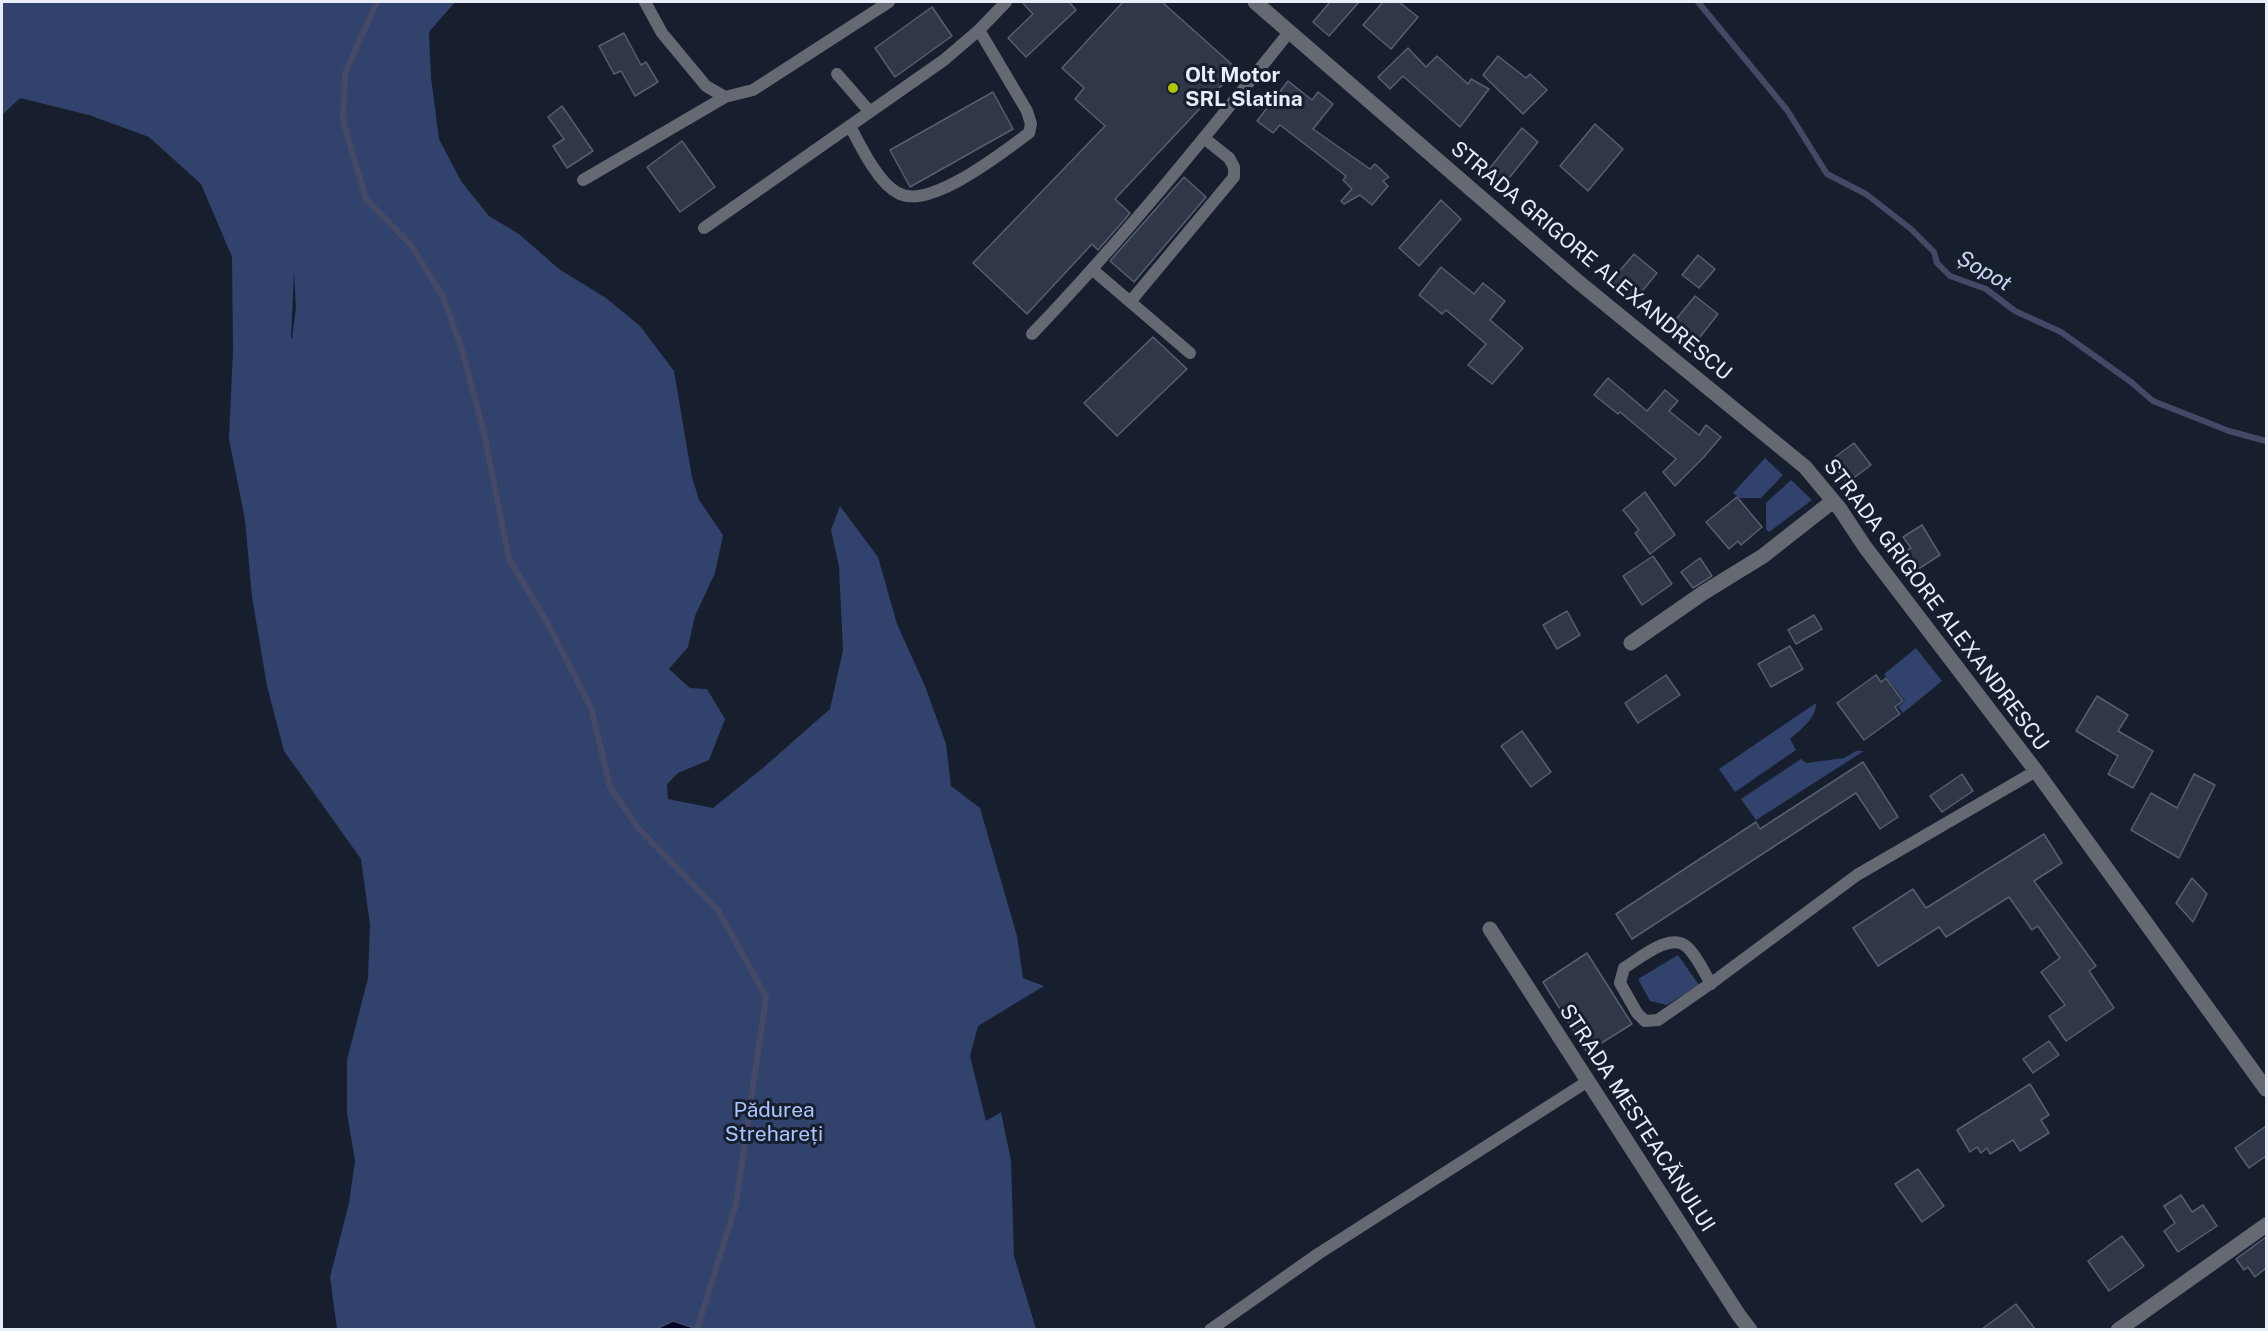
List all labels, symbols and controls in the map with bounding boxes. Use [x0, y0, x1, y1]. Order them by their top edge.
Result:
place label: Olt Motor SRL Slatina [1185, 63, 1303, 113]
marker: Olt Motor SRL Slatina [1166, 81, 1180, 95]
street label: STRADA GRIGORE ALEXANDRESCU [1446, 136, 1736, 386]
water label: Șopot [1952, 245, 2016, 297]
street label: STRADA GRIGORE ALEXANDRESCU [1818, 454, 2054, 756]
street label: STRADA MESTEACĂNULUI [1554, 1000, 1720, 1236]
park label: Pădurea Strehareți [725, 1098, 823, 1148]

